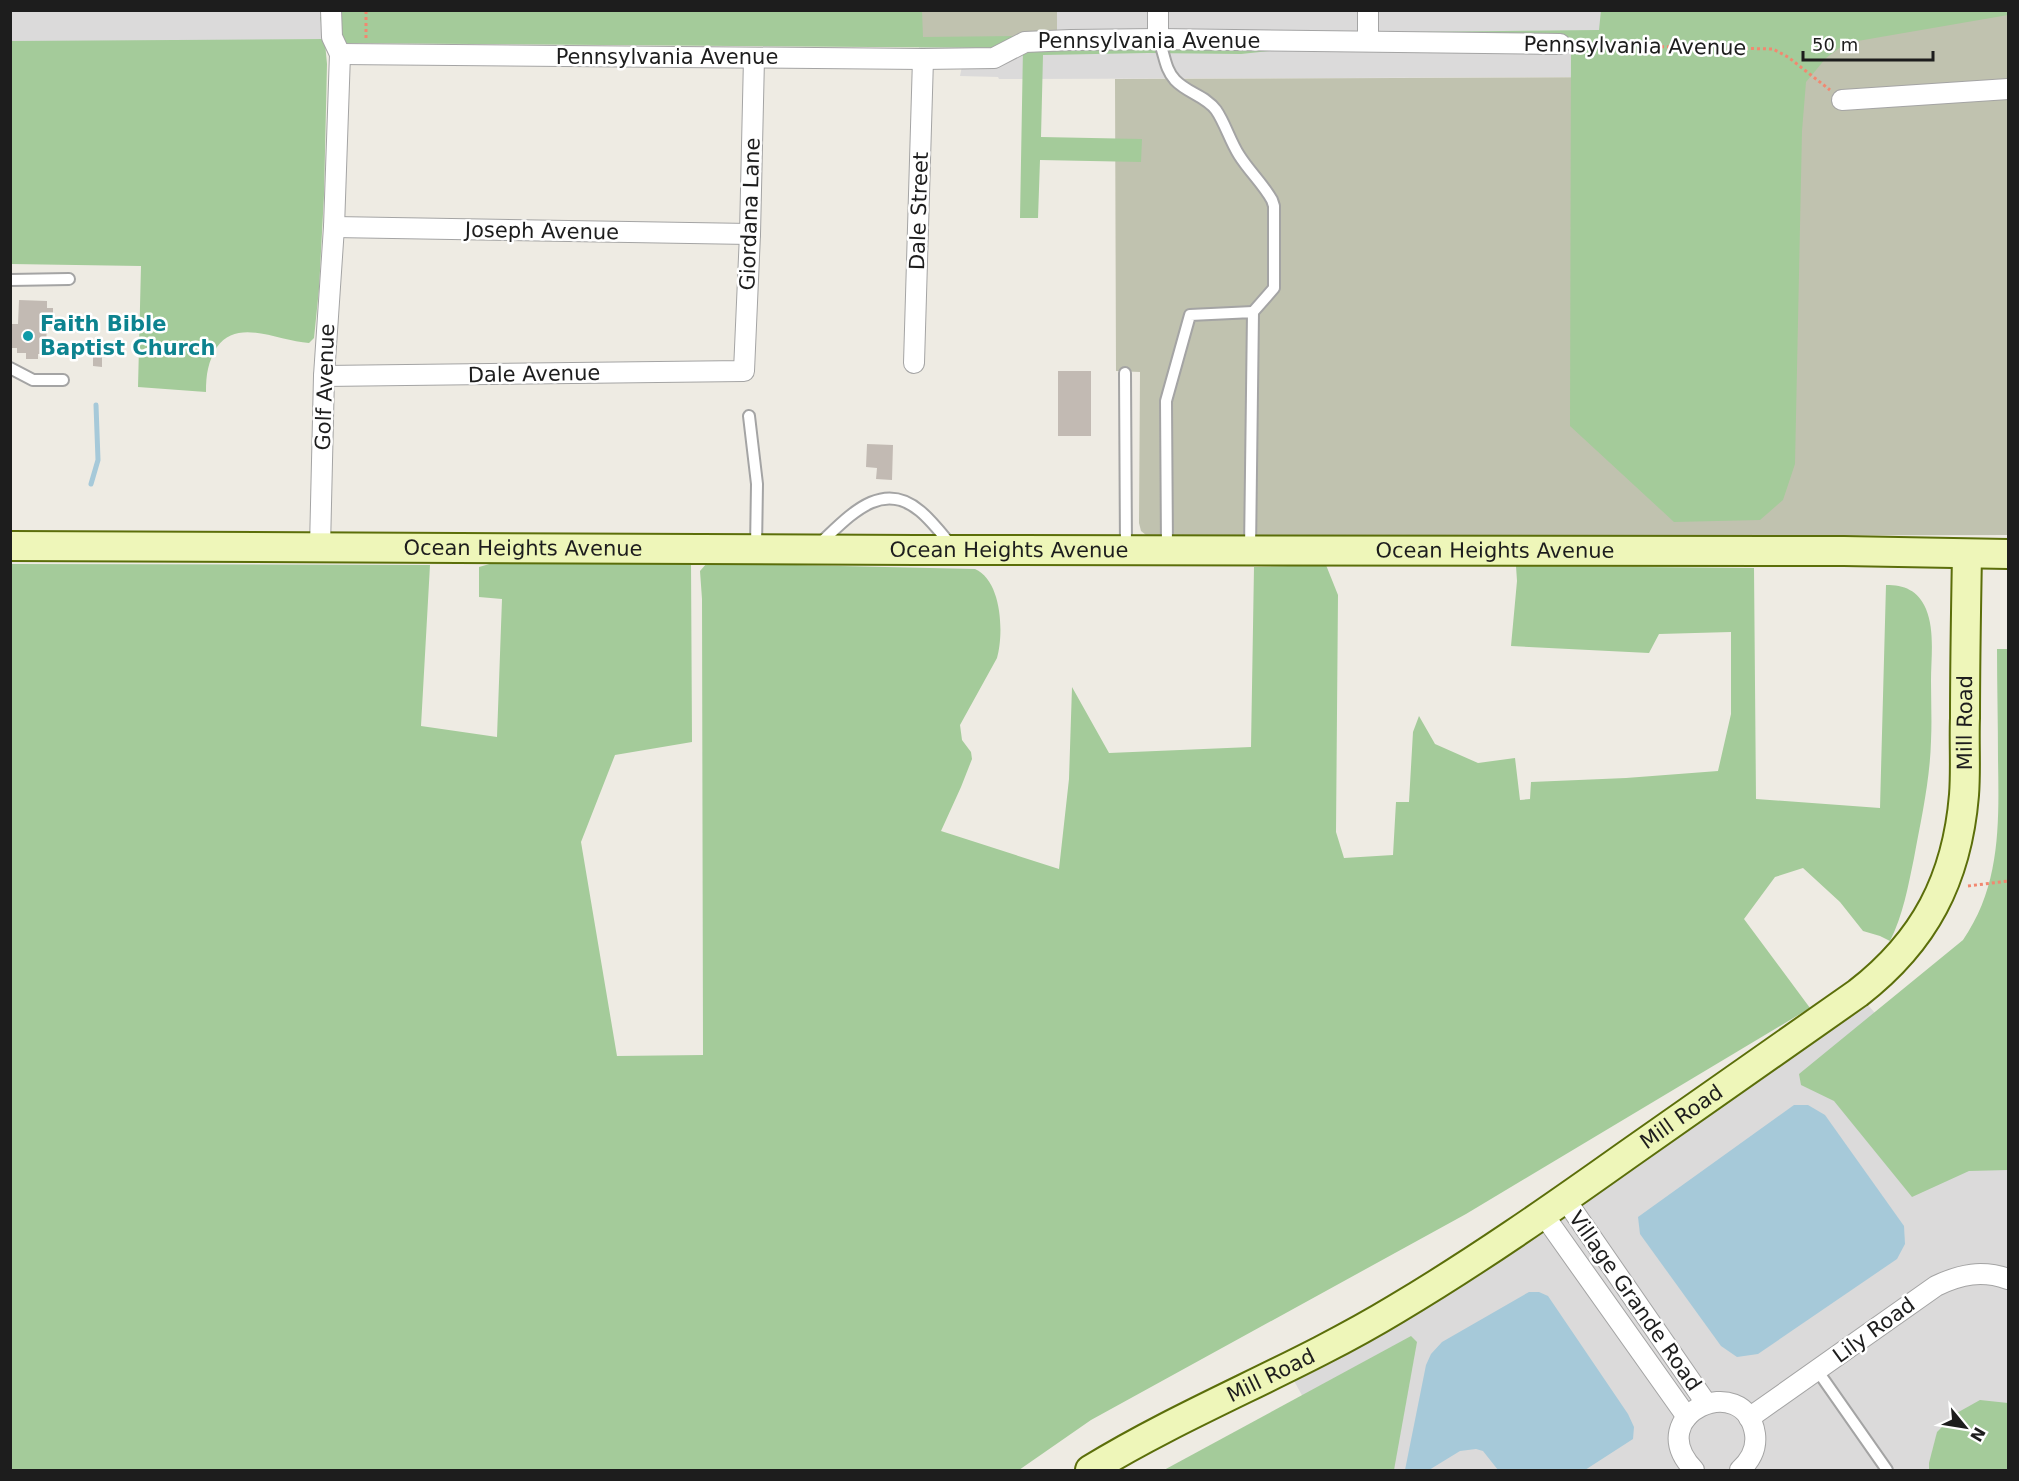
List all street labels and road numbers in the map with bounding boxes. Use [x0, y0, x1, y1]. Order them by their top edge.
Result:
street label: Pennsylvania Avenue [1038, 29, 1260, 53]
street label: Pennsylvania Avenue [1523, 32, 1747, 60]
street label: Pennsylvania Avenue [556, 45, 778, 69]
street label: Giordana Lane [735, 137, 765, 291]
street label: Dale Street [905, 151, 933, 271]
street label: Joseph Avenue [463, 218, 619, 244]
street label: Golf Avenue [311, 323, 339, 451]
street label: Dale Avenue [468, 361, 600, 387]
street label: Ocean Heights Avenue [403, 536, 643, 561]
street label: Ocean Heights Avenue [889, 538, 1129, 562]
street label: Ocean Heights Avenue [1375, 538, 1615, 563]
street label: Mill Road [1953, 675, 1977, 770]
street label: Mill Road [1636, 1080, 1727, 1154]
street label: Village Grande Road [1564, 1206, 1706, 1396]
street label: Lily Road [1828, 1292, 1920, 1368]
street label: Mill Road [1223, 1344, 1319, 1407]

